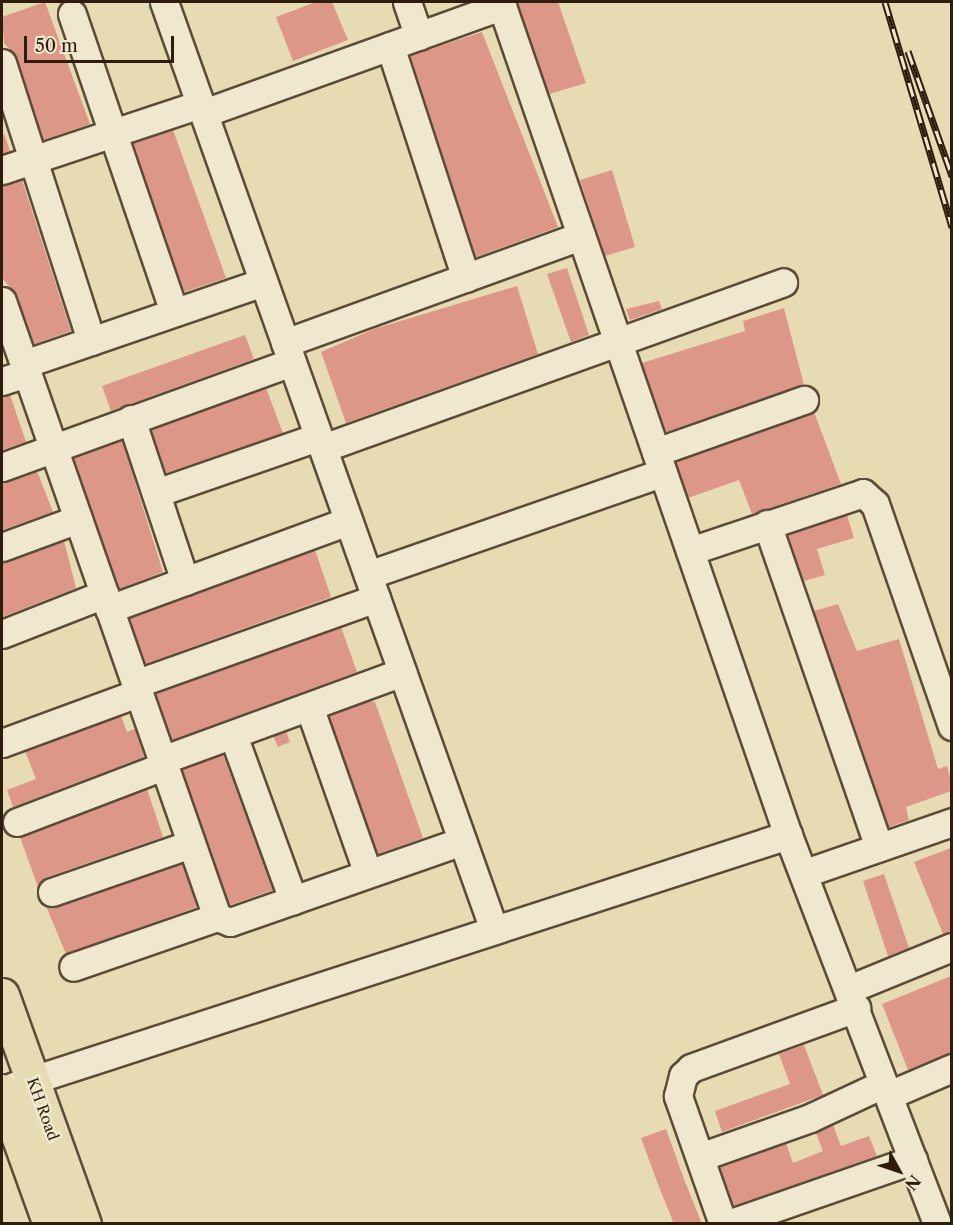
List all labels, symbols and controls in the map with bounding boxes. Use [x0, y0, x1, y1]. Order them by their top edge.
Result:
scale bar [27, 24, 177, 62]
text: 50 m [35, 35, 78, 57]
street label: KH Road [23, 1075, 63, 1143]
north arrow [869, 1141, 929, 1201]
text: N [901, 1171, 925, 1194]

